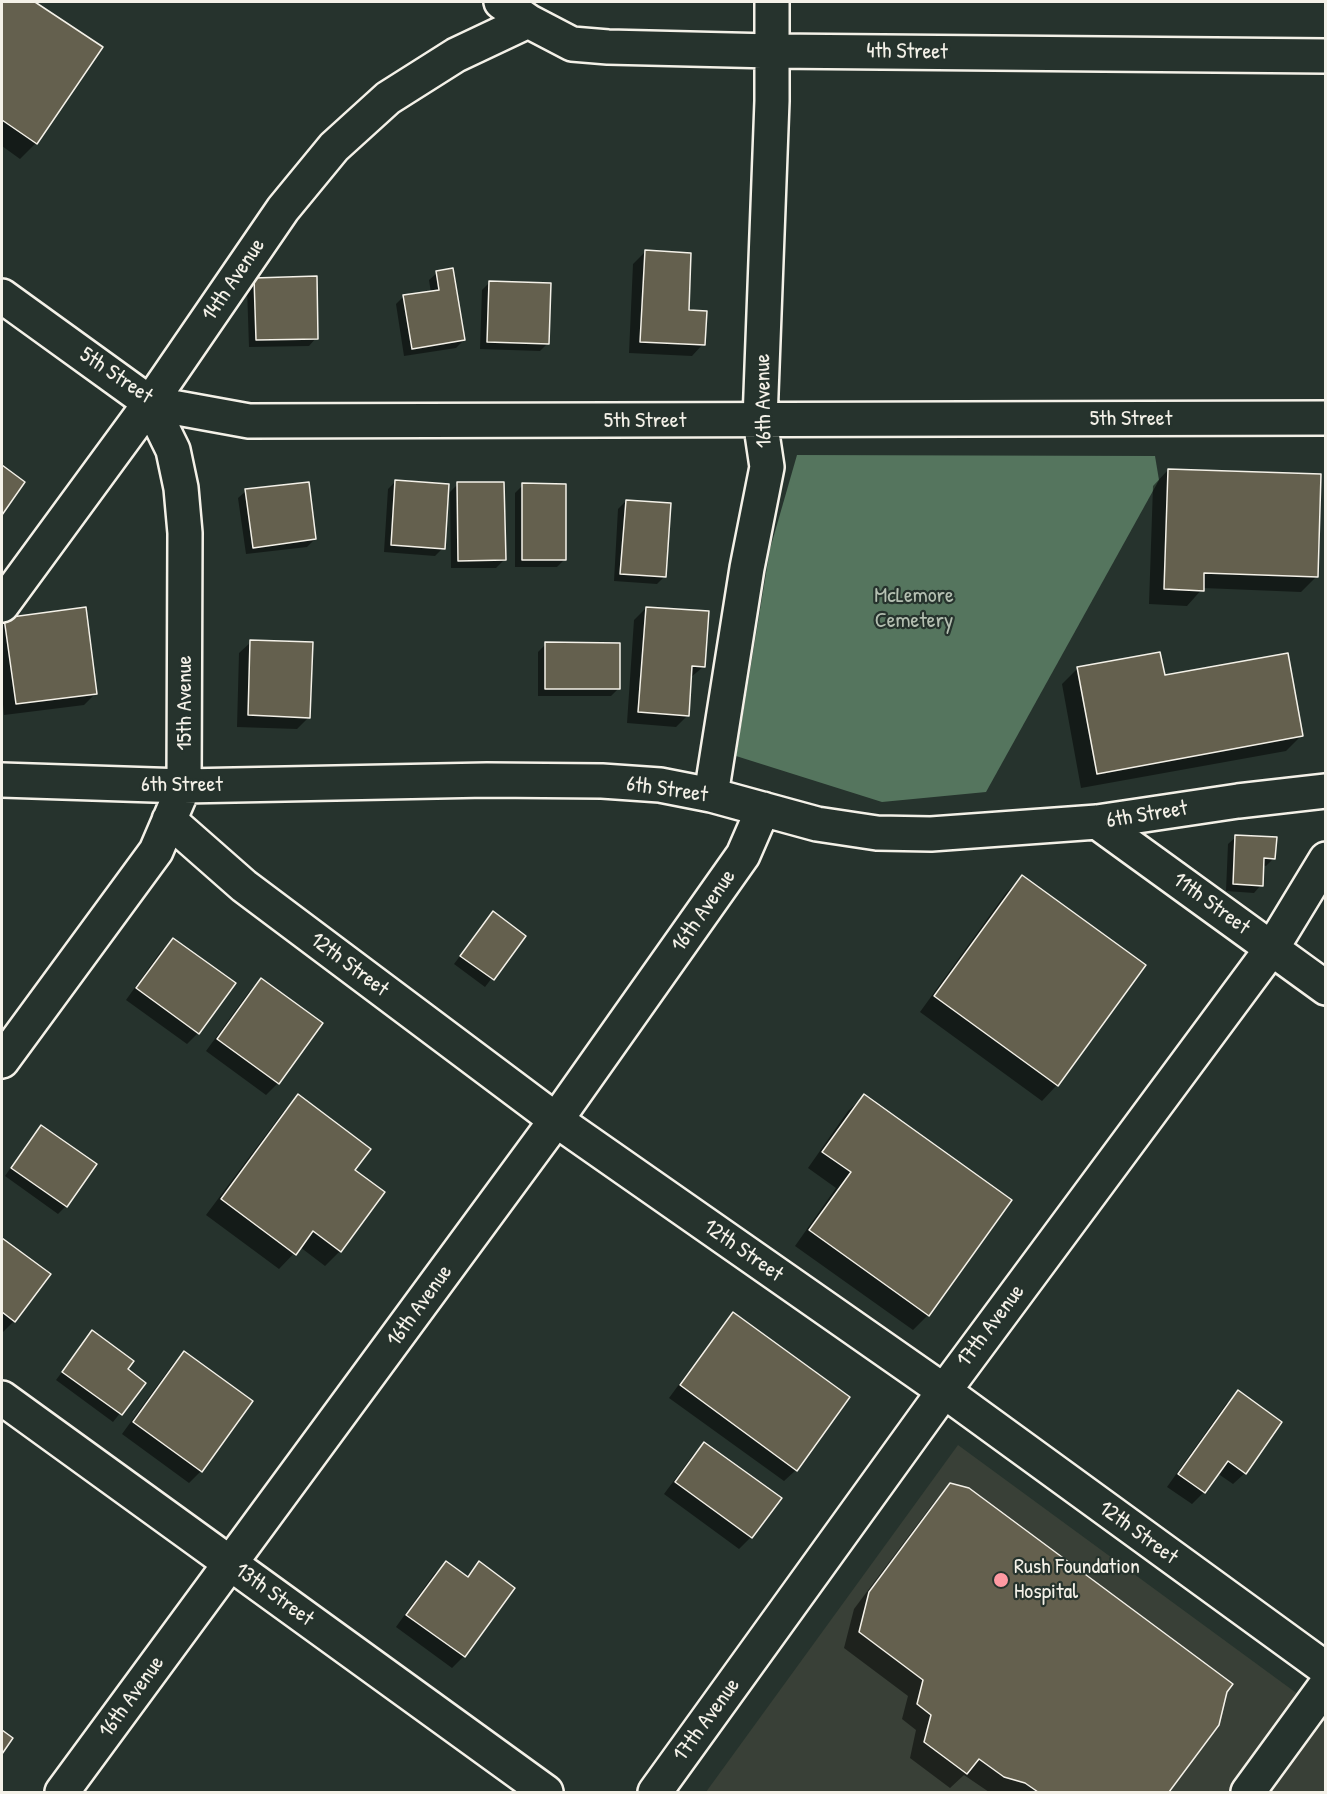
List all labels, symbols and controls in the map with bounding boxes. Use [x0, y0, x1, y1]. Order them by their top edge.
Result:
street label: 4th Street [866, 38, 948, 66]
street label: 14th Avenue [197, 234, 271, 326]
street label: 5th Street [74, 342, 158, 410]
street label: 16th Avenue [750, 354, 778, 448]
street label: 5th Street [1090, 406, 1172, 432]
street label: 5th Street [604, 408, 686, 434]
park label: McLemore Cemetery [874, 583, 954, 634]
street label: 15th Avenue [172, 656, 198, 750]
street label: 6th Street [625, 771, 709, 809]
street label: 6th Street [141, 772, 223, 798]
street label: 6th Street [1105, 796, 1189, 834]
street label: 16th Avenue [666, 865, 742, 957]
street label: 11th Street [1167, 867, 1255, 941]
street label: 12th Street [305, 927, 393, 1003]
street label: 12th Street [698, 1214, 788, 1288]
street label: 16th Avenue [382, 1260, 458, 1352]
street label: 17th Avenue [951, 1280, 1031, 1372]
street label: 12th Street [1093, 1495, 1183, 1571]
place label: Rush Foundation Hospital [1014, 1554, 1140, 1606]
street label: 13th Street [229, 1558, 319, 1632]
marker: Rush Foundation Hospital [992, 1571, 1010, 1589]
street label: 16th Avenue [94, 1651, 170, 1743]
street label: 17th Avenue [668, 1673, 746, 1767]

